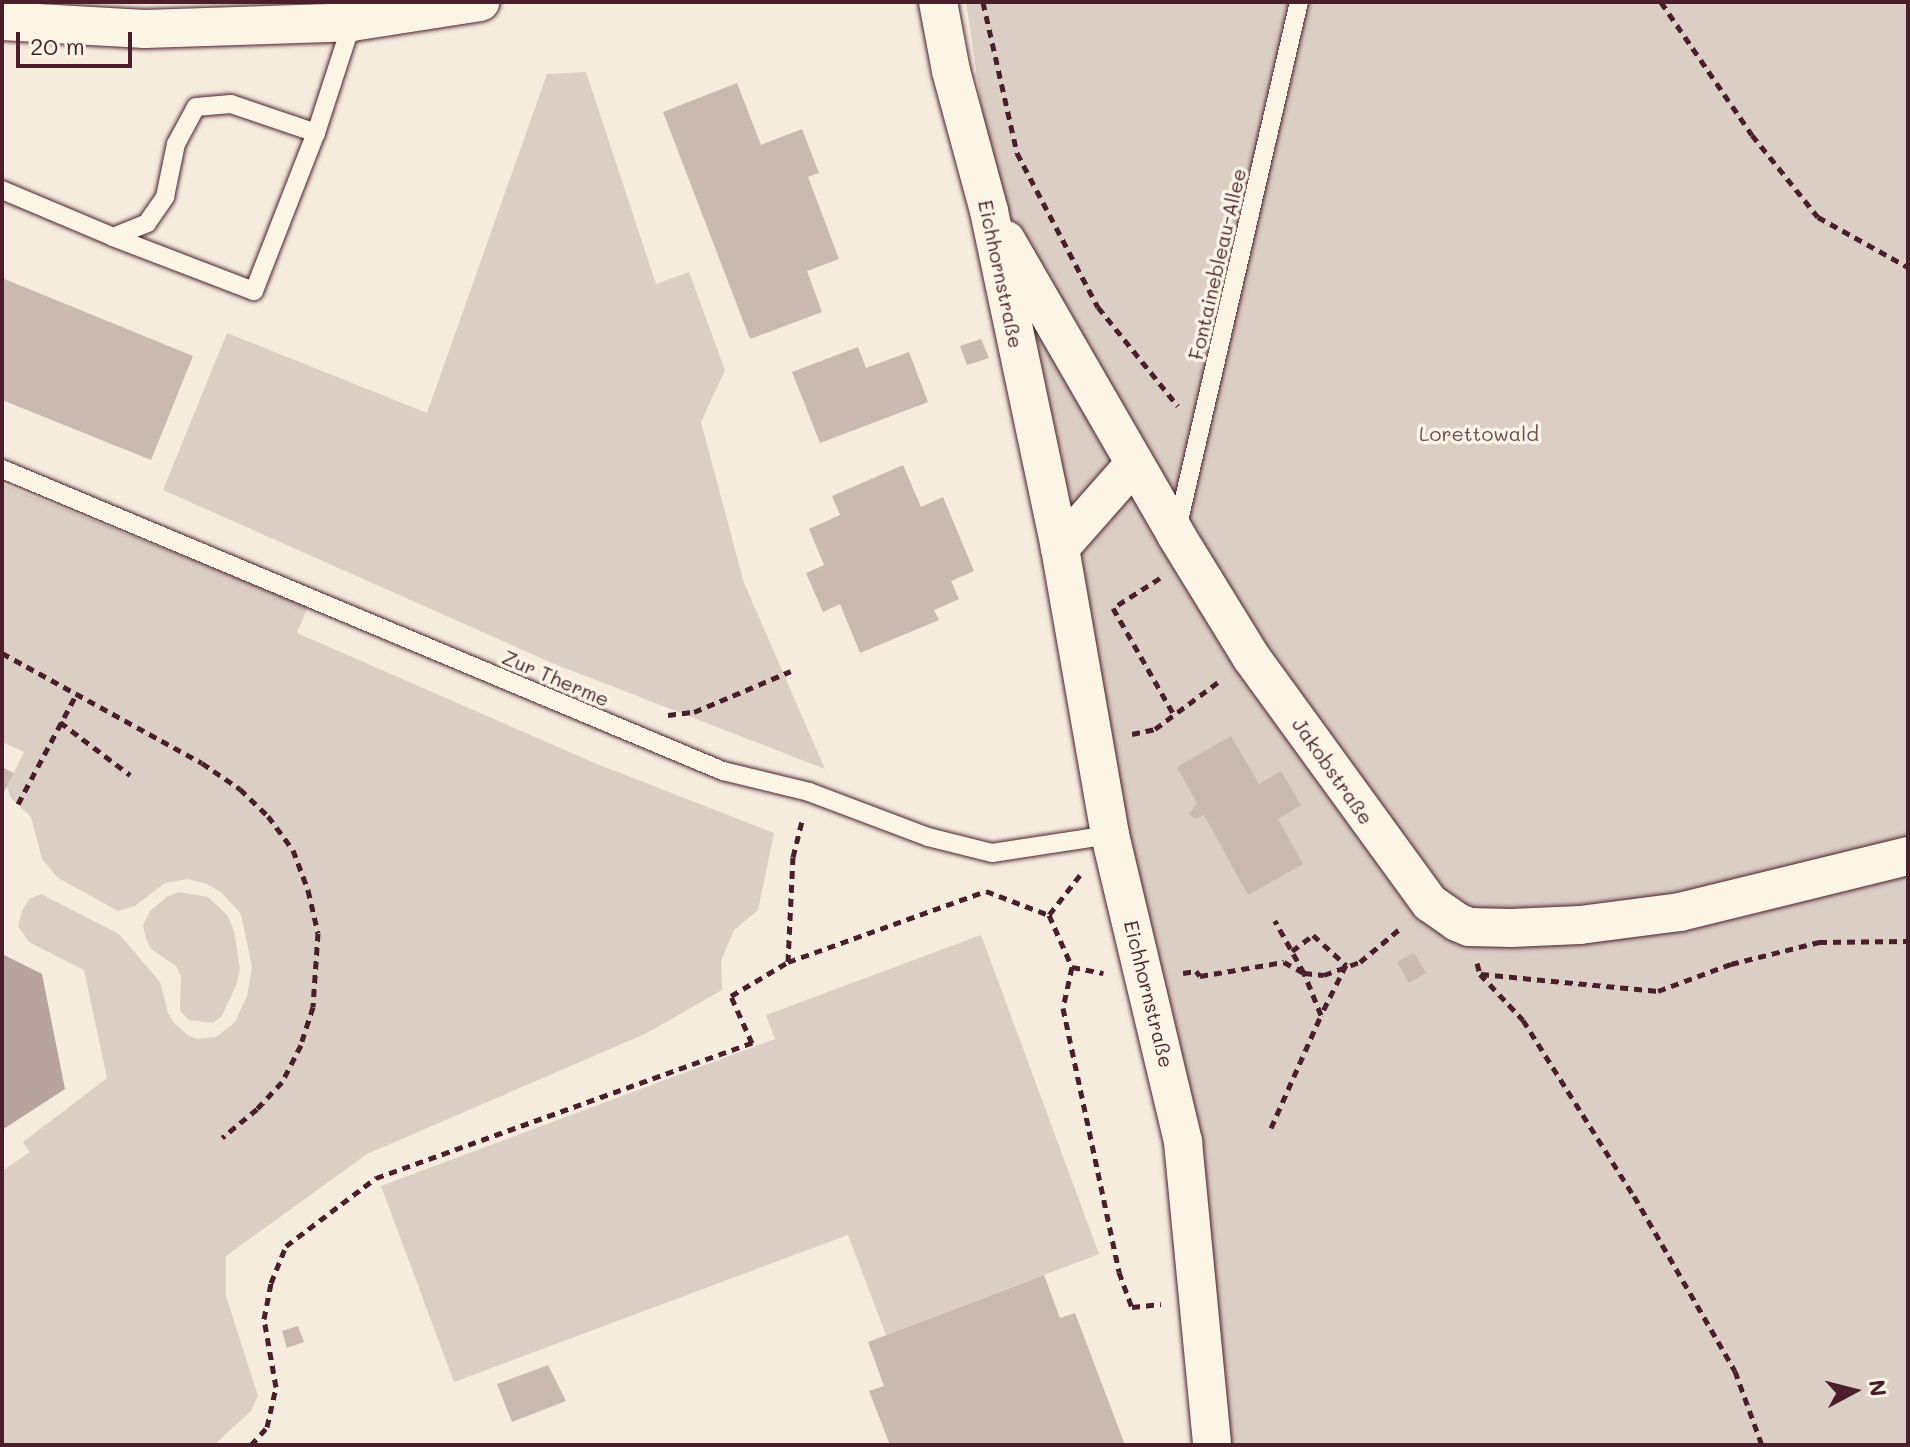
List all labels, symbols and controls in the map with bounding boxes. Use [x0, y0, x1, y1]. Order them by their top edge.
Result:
scale bar [20, 16, 136, 66]
text: 20 m [30, 30, 85, 61]
street label: Fontainebleau-Allee [1183, 166, 1251, 362]
street label: Eichhornstraße [974, 198, 1028, 350]
park label: Lorettowald [1419, 421, 1539, 445]
street label: Zur Therme [499, 645, 613, 711]
street label: Jakobstraße [1287, 713, 1379, 829]
street label: Eichhornstraße [1119, 918, 1179, 1070]
north arrow [1814, 1351, 1894, 1431]
text: N [1863, 1378, 1894, 1398]

